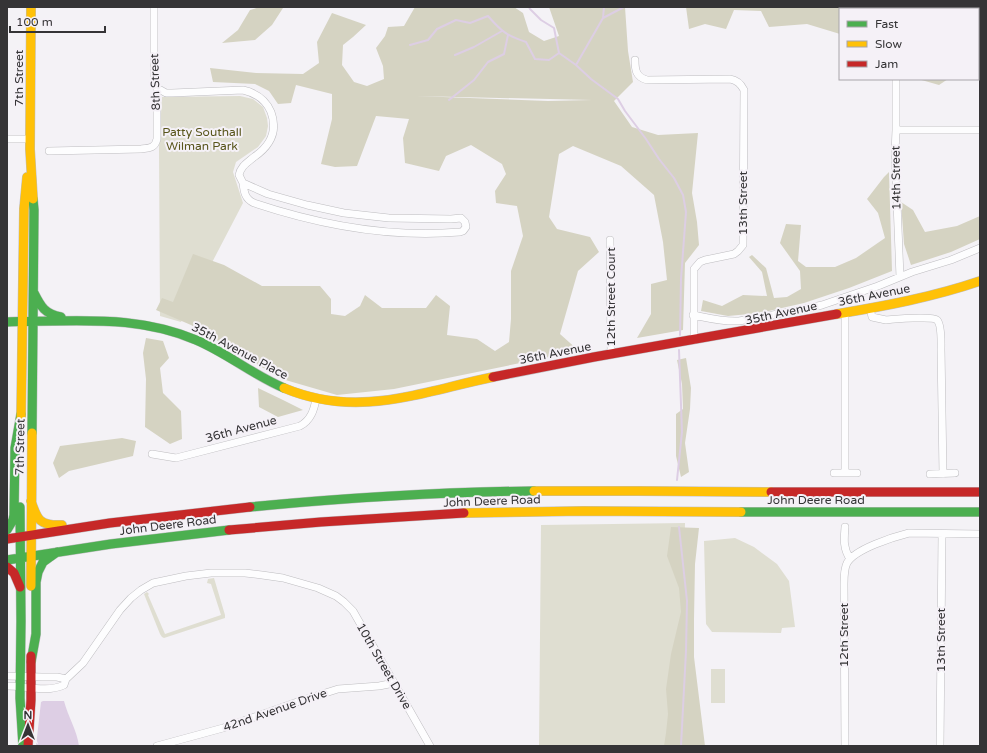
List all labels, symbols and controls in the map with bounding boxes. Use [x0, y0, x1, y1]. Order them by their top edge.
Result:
scale bar [10, 8, 105, 34]
legend [839, 8, 979, 80]
text: 100 m [16, 15, 53, 29]
text: Fast [875, 17, 899, 31]
text: Slow [875, 37, 902, 51]
street label: 7th Street [12, 49, 26, 106]
street label: 8th Street [147, 53, 163, 111]
text: Jam [875, 57, 898, 71]
park label: Patty Southall Wilman Park [162, 125, 242, 153]
street label: 14th Street [888, 145, 904, 210]
street label: 13th Street [736, 170, 750, 235]
street label: 12th Street Court [604, 247, 618, 347]
street label: 36th Avenue [837, 281, 911, 309]
street label: 35th Avenue [744, 299, 818, 327]
street label: 35th Avenue Place [189, 320, 291, 382]
street label: 36th Avenue [518, 339, 592, 367]
street label: 36th Avenue [204, 413, 278, 445]
street label: 7th Street [13, 418, 28, 476]
street label: John Deere Road [443, 492, 541, 510]
street label: John Deere Road [767, 493, 865, 507]
street label: John Deere Road [119, 512, 217, 538]
street label: 12th Street [837, 602, 851, 667]
street label: 13th Street [934, 607, 948, 672]
street label: 10th Street Drive [354, 620, 414, 712]
street label: 42nd Avenue Drive [221, 686, 329, 734]
north arrow [8, 705, 48, 745]
text: N [24, 709, 32, 722]

